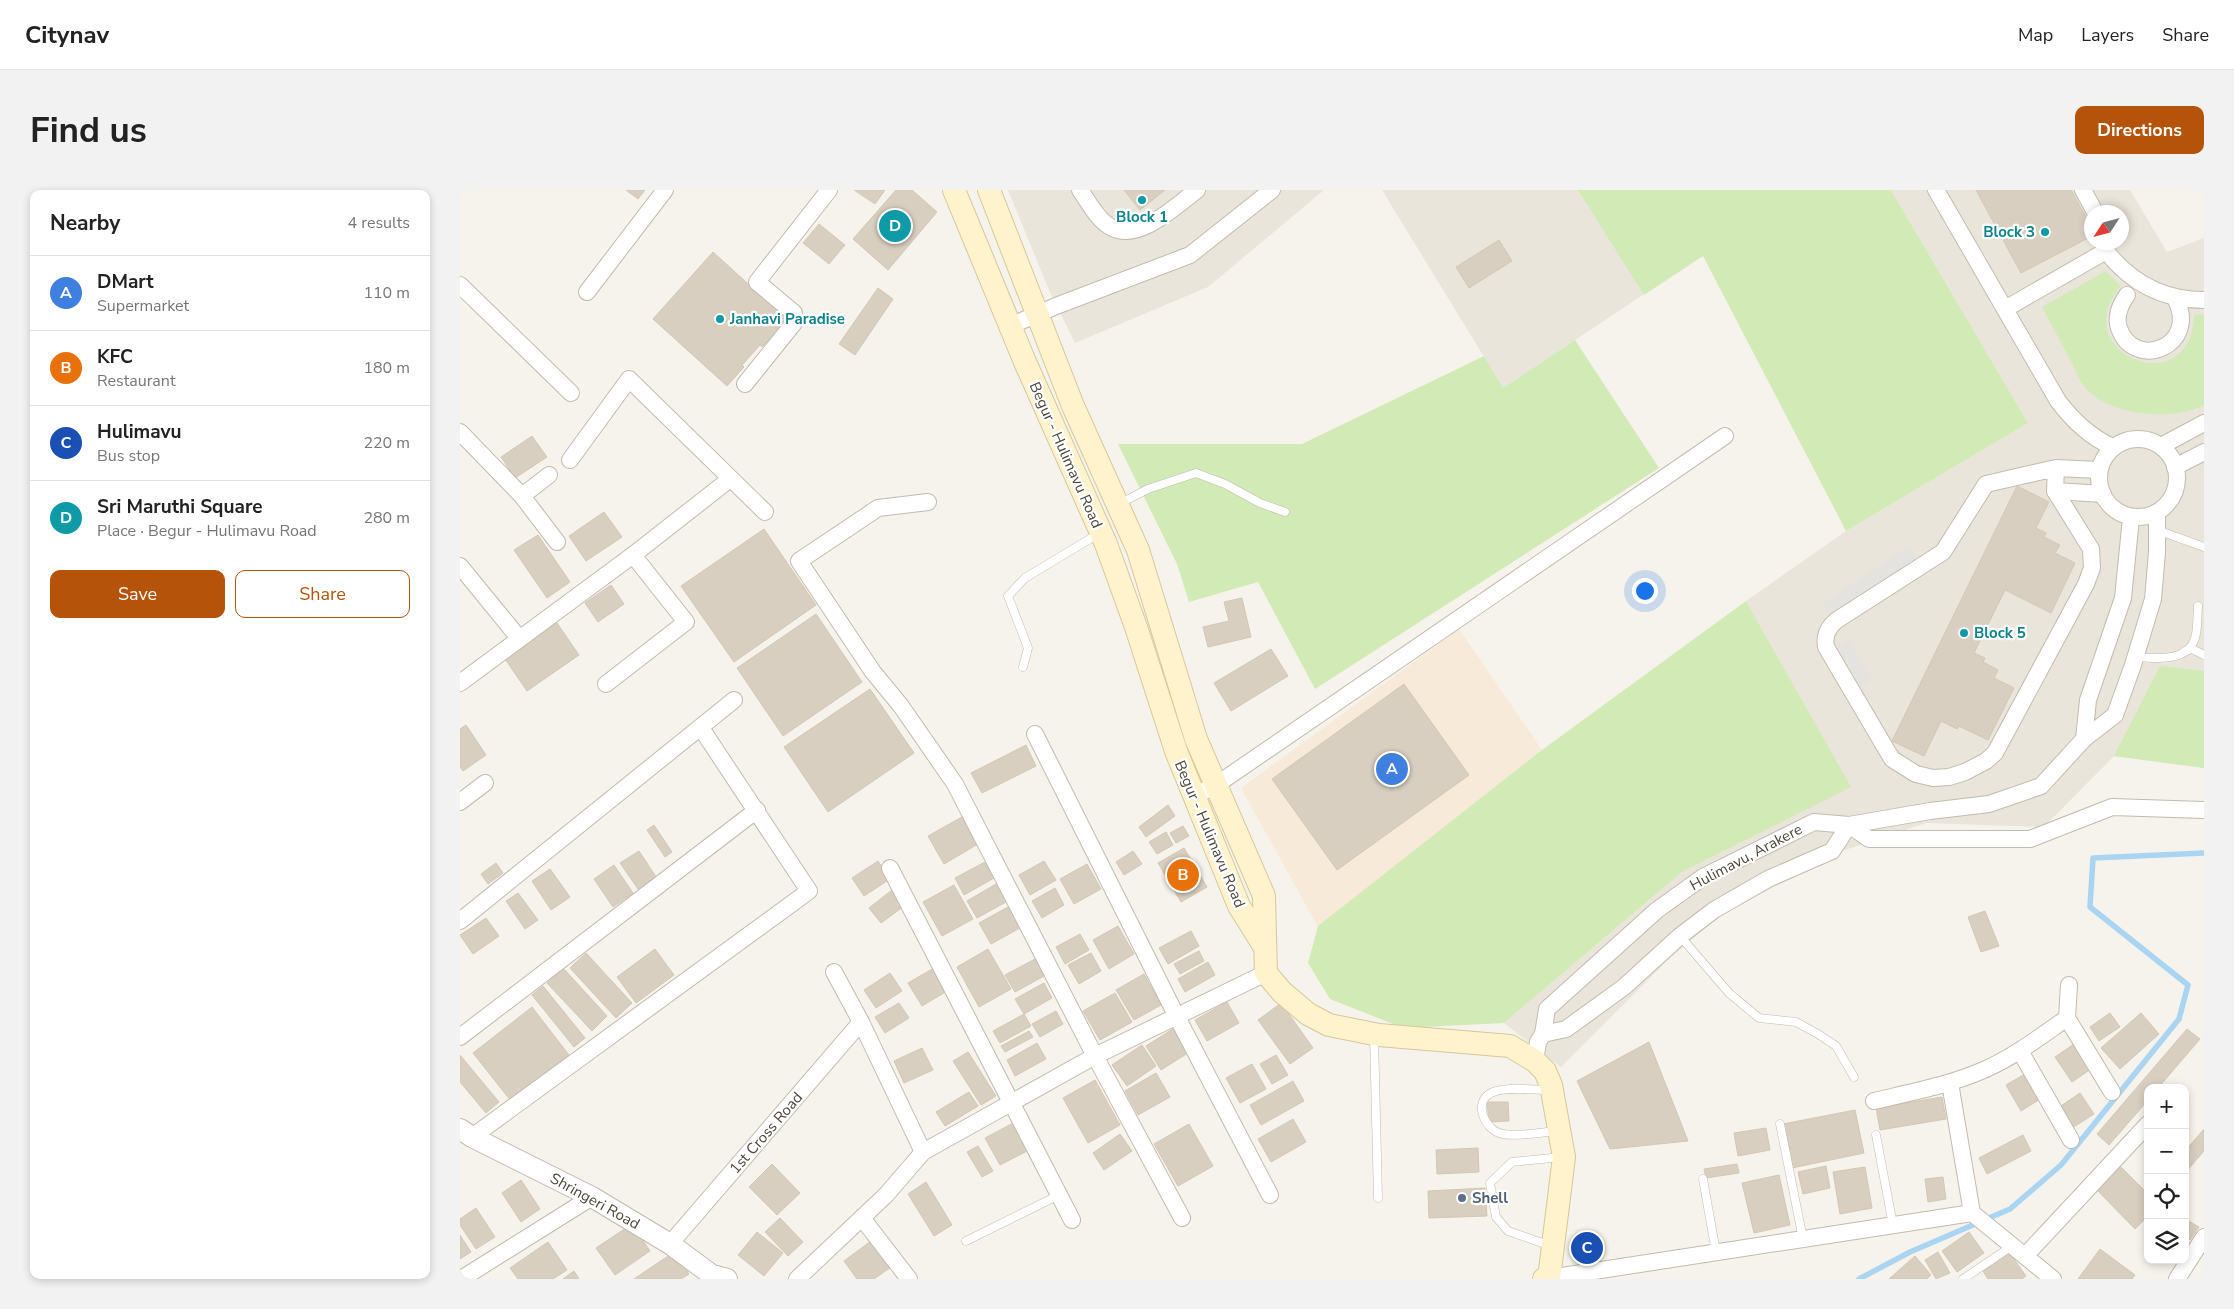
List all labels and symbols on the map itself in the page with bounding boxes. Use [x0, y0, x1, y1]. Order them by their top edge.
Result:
marker: Block 1 [1136, 194, 1148, 206]
north arrow [2084, 205, 2129, 250]
pin: D [879, 207, 911, 245]
place label: Block 1 [1116, 207, 1168, 227]
place label: Block 3 [1983, 222, 2035, 242]
marker: Block 3 [2039, 226, 2051, 238]
place label: Janhavi Paradise [729, 309, 845, 329]
marker: Janhavi Paradise [714, 313, 726, 325]
street label: Begur - Hulimavu Road [1025, 379, 1107, 531]
your location [1632, 578, 1658, 604]
place label: Block 5 [1974, 623, 2026, 643]
marker: Block 5 [1958, 627, 1970, 639]
pin: A [1376, 750, 1408, 788]
street label: Begur - Hulimavu Road [1171, 758, 1249, 910]
street label: Hulimavu, Arakere [1686, 819, 1806, 895]
pin: B [1167, 856, 1199, 894]
street label: 1st Cross Road [725, 1088, 807, 1178]
street label: Shringeri Road [547, 1168, 643, 1234]
place label: Shell [1472, 1188, 1508, 1208]
marker: Shell [1456, 1192, 1468, 1204]
pin: C [1571, 1229, 1603, 1267]

